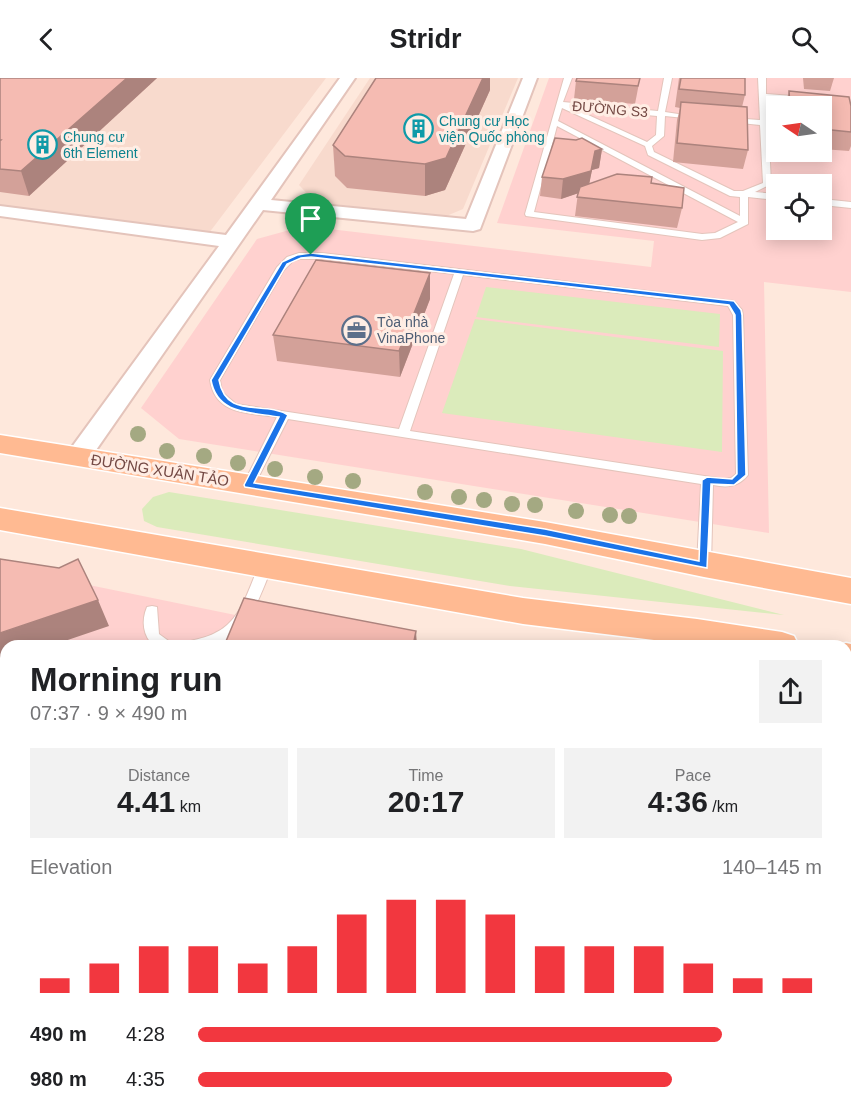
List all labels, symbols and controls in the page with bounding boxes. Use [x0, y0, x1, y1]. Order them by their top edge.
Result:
icon: back [30, 23, 63, 56]
icon: search [788, 23, 821, 56]
text: Stridr [389, 24, 462, 54]
north arrow [766, 96, 832, 162]
map controls [766, 96, 832, 240]
street label: ĐƯỜNG S3 [571, 98, 649, 120]
building icon: Chung cư Học viện Quốc phòng [402, 113, 434, 145]
place label: Chung cư Học viện Quốc phòng [439, 113, 545, 145]
building icon: Chung cư 6th Element [26, 129, 58, 161]
place label: Chung cư 6th Element [63, 129, 138, 161]
button: locate [766, 174, 832, 240]
pin [285, 193, 336, 255]
icon: arrive [294, 202, 327, 235]
office icon: Tòa nhà VinaPhone [340, 314, 372, 346]
place label: Tòa nhà VinaPhone [377, 314, 445, 346]
street label: ĐƯỜNG XUÂN TẢO [90, 451, 230, 489]
button: share [759, 660, 822, 723]
text: Morning run [30, 661, 222, 698]
text: 07:37 · 9 × 490 m [30, 702, 187, 724]
text: Distance [128, 767, 190, 784]
text: Time [409, 767, 443, 784]
text: Pace [675, 767, 711, 784]
text: 4.41 [117, 785, 175, 818]
text: 20:17 [388, 785, 464, 818]
text: 4:36 [648, 785, 708, 818]
text: km [175, 798, 201, 815]
text: /km [708, 798, 738, 815]
text: Elevation [30, 856, 112, 878]
text: 140–145 m [722, 856, 822, 878]
text: 490 m [30, 1023, 87, 1045]
text: 4:28 [126, 1023, 165, 1045]
text: 980 m [30, 1068, 87, 1090]
text: 4:35 [126, 1068, 165, 1090]

